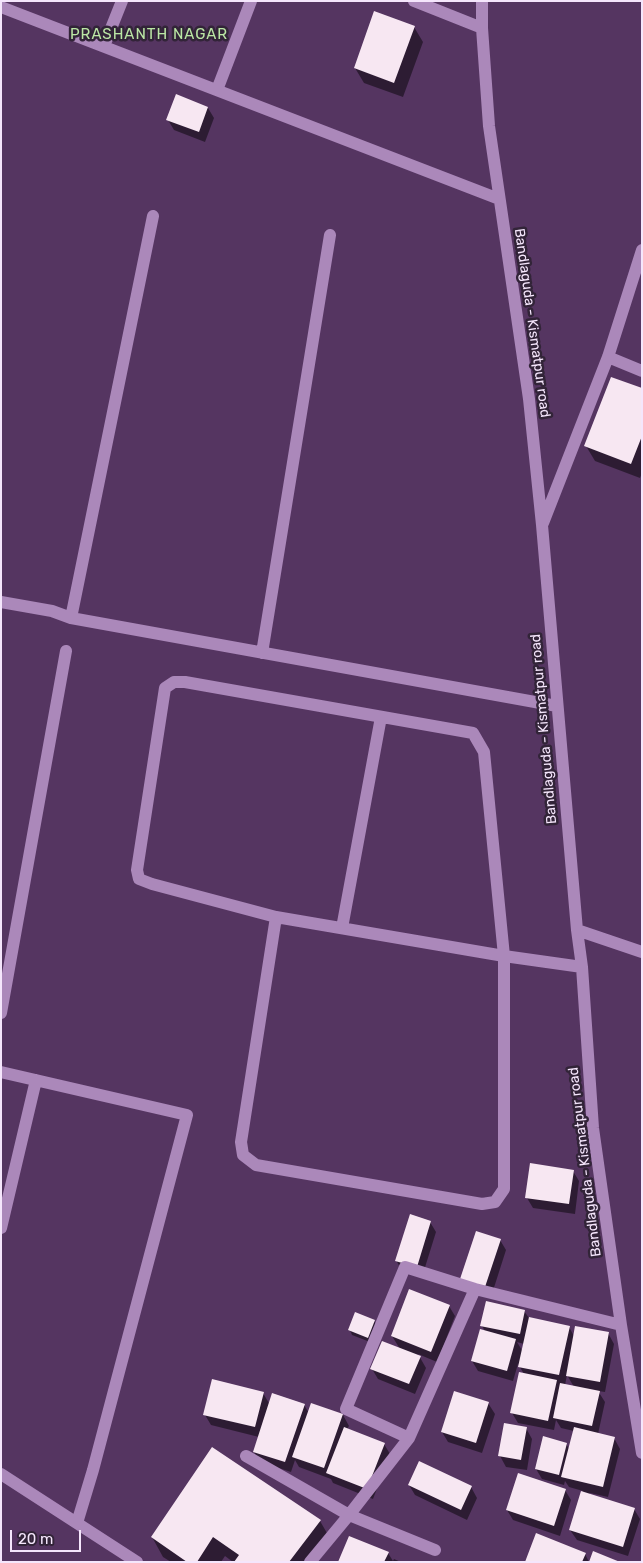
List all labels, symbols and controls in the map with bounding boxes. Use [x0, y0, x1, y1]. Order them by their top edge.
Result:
district label: PRASHANTH NAGAR [68, 26, 230, 44]
street label: Bandlaguda - Kismatpur road [510, 227, 554, 419]
street label: Bandlaguda - Kismatpur road [527, 633, 561, 825]
street label: Bandlaguda - Kismatpur road [565, 1066, 605, 1258]
scale bar [12, 1520, 84, 1552]
text: 20 m [18, 1530, 53, 1548]

